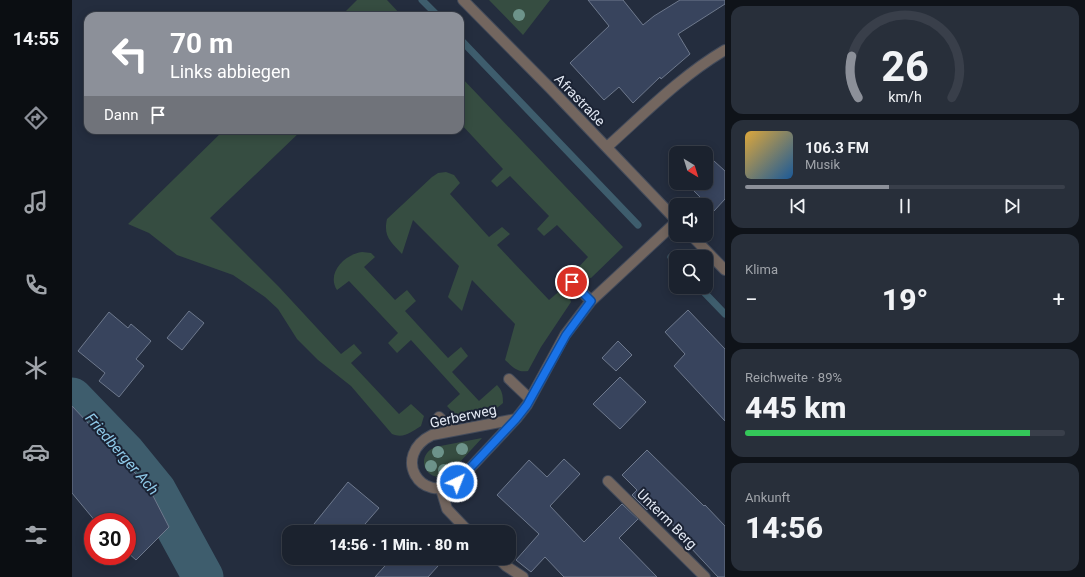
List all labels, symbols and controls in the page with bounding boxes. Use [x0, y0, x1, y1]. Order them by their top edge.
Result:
text: 70 m [170, 27, 233, 60]
text: 14:55 [13, 28, 59, 49]
icon: left [104, 28, 156, 80]
text: 26 [881, 42, 929, 91]
text: Links abbiegen [170, 61, 290, 82]
street label: Afrastraße [551, 71, 609, 129]
text: km/h [888, 89, 922, 105]
icon: directions [22, 104, 50, 132]
icon: arrive [147, 104, 169, 126]
text: Dann [104, 106, 139, 124]
text: 106.3 FM [805, 139, 869, 157]
north arrow [669, 146, 713, 190]
map controls [669, 146, 713, 294]
text: Musik [805, 157, 840, 172]
icon: music [22, 188, 50, 216]
icon: previous [787, 195, 809, 217]
icon: pause [894, 195, 916, 217]
icon: next [1001, 195, 1023, 217]
button: sound [669, 198, 713, 242]
button: search [669, 250, 713, 294]
text: Klima [745, 262, 778, 277]
pin [555, 265, 589, 299]
icon: phone [22, 271, 50, 299]
icon: arrive [561, 271, 583, 293]
text: 19° [882, 282, 928, 317]
text: − [745, 287, 758, 312]
text: + [1053, 287, 1065, 312]
icon: climate [22, 354, 50, 382]
text: Reichweite · 89% [745, 370, 842, 385]
text: 445 km [745, 390, 847, 425]
street label: Gerberweg [428, 401, 498, 431]
water label: Friedberger Ach [82, 409, 162, 499]
icon: car [22, 438, 50, 466]
position arrow [436, 461, 478, 503]
street label: Unterm Berg [634, 486, 700, 552]
text: Ankunft [745, 490, 790, 505]
text: 14:56 [745, 510, 823, 545]
speed limit sign: 30 [84, 513, 136, 565]
icon: filters [22, 521, 50, 549]
text: 14:56 · 1 Min. · 80 m [329, 536, 469, 554]

